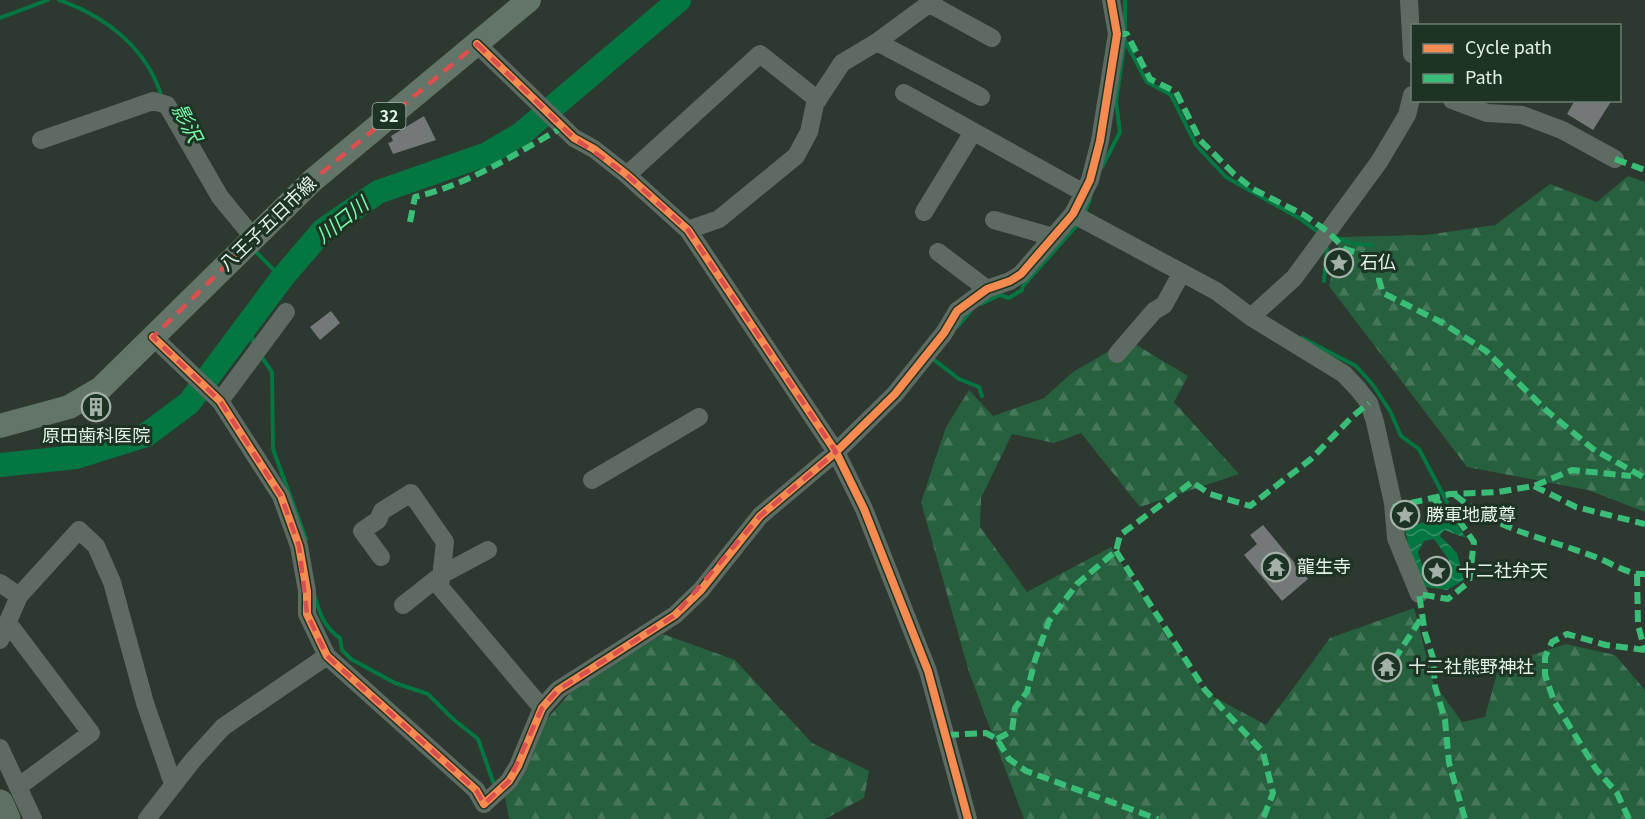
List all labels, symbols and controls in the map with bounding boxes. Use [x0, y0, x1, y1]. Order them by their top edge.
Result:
legend [1411, 24, 1621, 102]
text: Cycle path [1465, 33, 1552, 59]
text: Path [1465, 63, 1503, 89]
water label: 影沢 [166, 98, 212, 149]
road number: 32 [372, 103, 406, 129]
street label: 八王子五日市線 [212, 169, 321, 276]
water label: 川口川 [309, 188, 375, 249]
place icon: 石仏 [1323, 247, 1355, 279]
place label: 石仏 [1360, 248, 1396, 274]
building icon: 原田歯科医院 [80, 391, 112, 423]
place label: 原田歯科医院 [42, 421, 150, 447]
place icon: 勝軍地蔵尊 [1389, 499, 1421, 531]
place label: 勝軍地蔵尊 [1426, 500, 1516, 526]
temple icon: 龍生寺 [1260, 551, 1292, 583]
place label: 龍生寺 [1297, 552, 1351, 578]
place icon: 十二社弁天 [1421, 555, 1453, 587]
place label: 十二社弁天 [1458, 556, 1548, 582]
temple icon: 十二社熊野神社 [1371, 651, 1403, 683]
place label: 十二社熊野神社 [1408, 652, 1534, 678]

